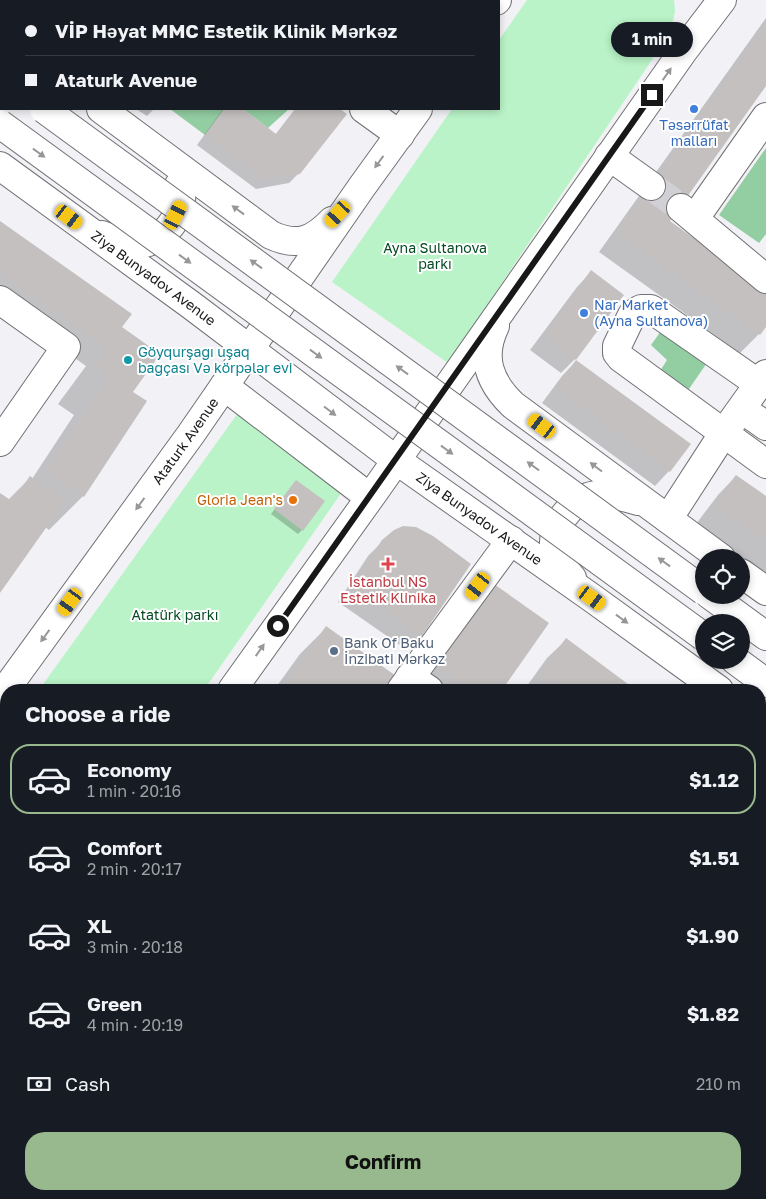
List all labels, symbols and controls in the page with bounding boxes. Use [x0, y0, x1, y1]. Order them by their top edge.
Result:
text: VİP Həyat MMC Estetik Klinik Mərkəz [55, 19, 397, 42]
callout: 1 min [611, 22, 693, 58]
text: 1 min [632, 29, 672, 49]
one-way arrow [662, 67, 672, 81]
text: Ataturk Avenue [55, 68, 197, 91]
route end [641, 84, 663, 106]
marker: Təsərrüfat malları [688, 103, 700, 115]
place label: Təsərrüfat malları [659, 116, 729, 149]
one-way arrow [32, 147, 45, 158]
one-way arrow [375, 156, 385, 169]
car [162, 198, 189, 232]
car [322, 198, 353, 230]
car [52, 202, 85, 232]
one-way arrow [232, 205, 245, 216]
street label: Ziya Bunyadov Avenue [88, 226, 219, 329]
park label: Ayna Sultanova parkı [383, 239, 487, 272]
one-way arrow [178, 253, 191, 264]
one-way arrow [250, 259, 263, 269]
place label: Nar Market (Ayna Sultanova) [594, 296, 708, 329]
marker: Nar Market (Ayna Sultanova) [578, 307, 590, 319]
place label: Göyqurşağı uşaq bağçası Və körpələr evi [138, 343, 293, 376]
one-way arrow [309, 349, 322, 360]
marker: Göyqurşağı uşaq bağçası Və körpələr evi [122, 354, 134, 366]
one-way arrow [395, 365, 409, 375]
street label: Ataturk Avenue [148, 394, 222, 488]
one-way arrow [323, 405, 336, 416]
car [525, 411, 558, 441]
one-way arrow [440, 445, 454, 455]
one-way arrow [526, 461, 540, 471]
one-way arrow [590, 461, 603, 472]
street label: Ziya Bunyadov Avenue [413, 468, 546, 568]
place label: Gloria Jean's [197, 491, 283, 508]
marker: Gloria Jean's [287, 494, 299, 506]
one-way arrow [135, 497, 145, 511]
map controls [695, 549, 750, 669]
button: locate [695, 549, 750, 604]
marker: İstanbul NS Estetik Klinika [381, 557, 395, 571]
one-way arrow [657, 557, 671, 567]
car [462, 570, 493, 602]
place label: İstanbul NS Estetik Klinika [340, 573, 436, 606]
car [575, 583, 608, 613]
car [55, 585, 84, 619]
park label: Atatürk parkı [132, 606, 218, 623]
one-way arrow [615, 614, 628, 624]
button: layers [695, 614, 750, 669]
route start [267, 615, 289, 637]
one-way arrow [40, 629, 50, 643]
place label: Bank Of Baku İnzibati Mərkəz [344, 634, 445, 667]
one-way arrow [255, 643, 265, 657]
marker: Bank Of Baku İnzibati Mərkəz [328, 645, 340, 657]
text: Choose a ride [25, 700, 171, 727]
icon: car [27, 757, 72, 802]
text: Economy [87, 758, 172, 781]
text: $1.12 [689, 768, 739, 791]
text: 1 min · 20:16 [87, 781, 181, 801]
icon: car [27, 835, 72, 880]
text: Comfort [87, 836, 162, 859]
text: $1.51 [689, 846, 739, 869]
text: 2 min · 20:17 [87, 859, 182, 879]
icon: car [27, 913, 72, 958]
text: XL [87, 914, 112, 937]
text: $1.90 [686, 924, 739, 947]
text: 3 min · 20:18 [87, 937, 183, 957]
icon: car [27, 991, 72, 1036]
text: Green [87, 992, 142, 1015]
text: $1.82 [687, 1002, 739, 1025]
text: 4 min · 20:19 [87, 1015, 183, 1035]
icon: cash [25, 1070, 53, 1098]
text: Cash [65, 1072, 110, 1095]
text: 210 m [696, 1074, 741, 1094]
button: Confirm [25, 1132, 741, 1190]

